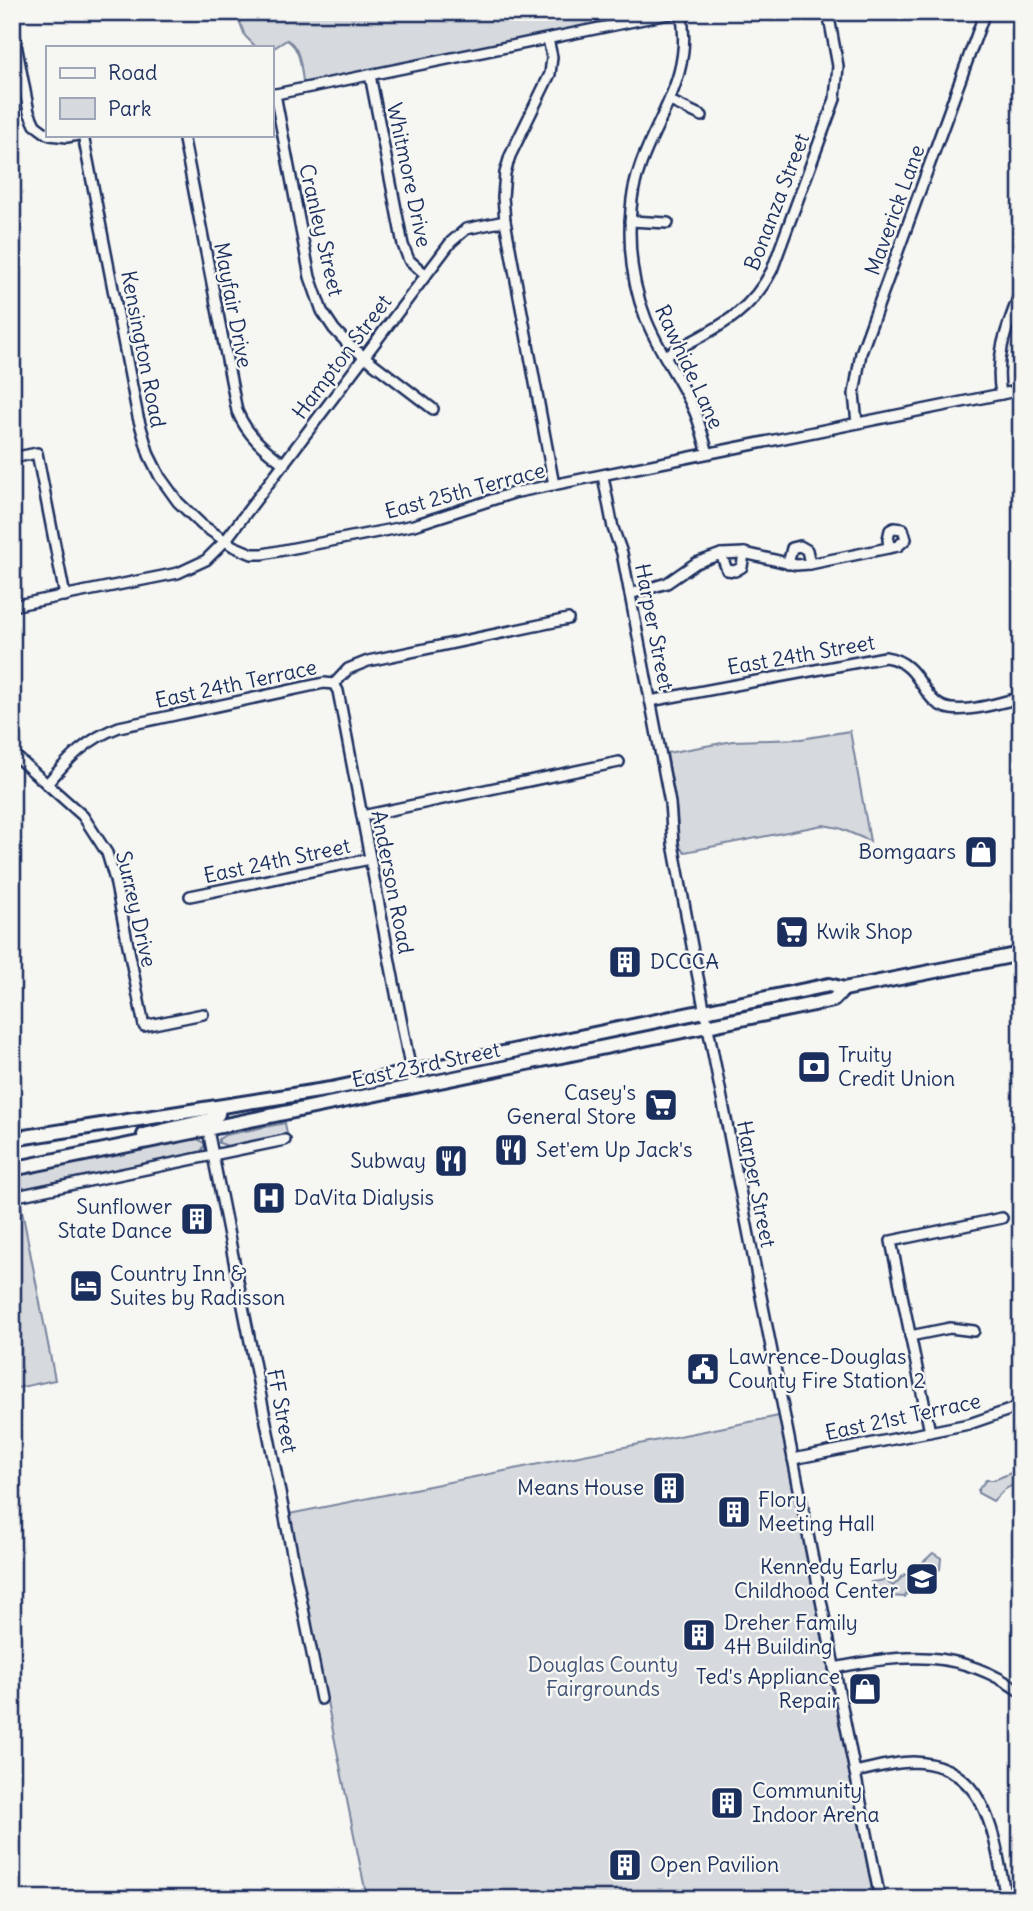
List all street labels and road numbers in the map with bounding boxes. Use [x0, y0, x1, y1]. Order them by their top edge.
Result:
street label: Whitmore Drive [381, 100, 438, 250]
street label: Bonanza Street [738, 129, 815, 274]
street label: Maverick Lane [858, 141, 931, 279]
street label: Cranley Street [293, 161, 350, 299]
street label: Mayfair Drive [208, 240, 259, 370]
street label: Kensington Road [115, 268, 172, 430]
street label: Hampton Street [286, 289, 397, 424]
street label: Rawhide Lane [649, 300, 730, 433]
street label: East 25th Terrace [382, 456, 548, 525]
street label: Harper Street [629, 561, 680, 693]
street label: East 24th Street [725, 628, 877, 681]
street label: East 24th Terrace [153, 653, 319, 714]
street label: Anderson Road [365, 808, 420, 956]
street label: East 24th Street [201, 832, 353, 889]
street label: Surrey Drive [110, 848, 163, 970]
street label: East 23rd Street [349, 1036, 502, 1093]
street label: Harper Street [731, 1118, 782, 1250]
street label: FF Street [261, 1367, 304, 1455]
street label: East 21st Terrace [823, 1387, 983, 1446]

